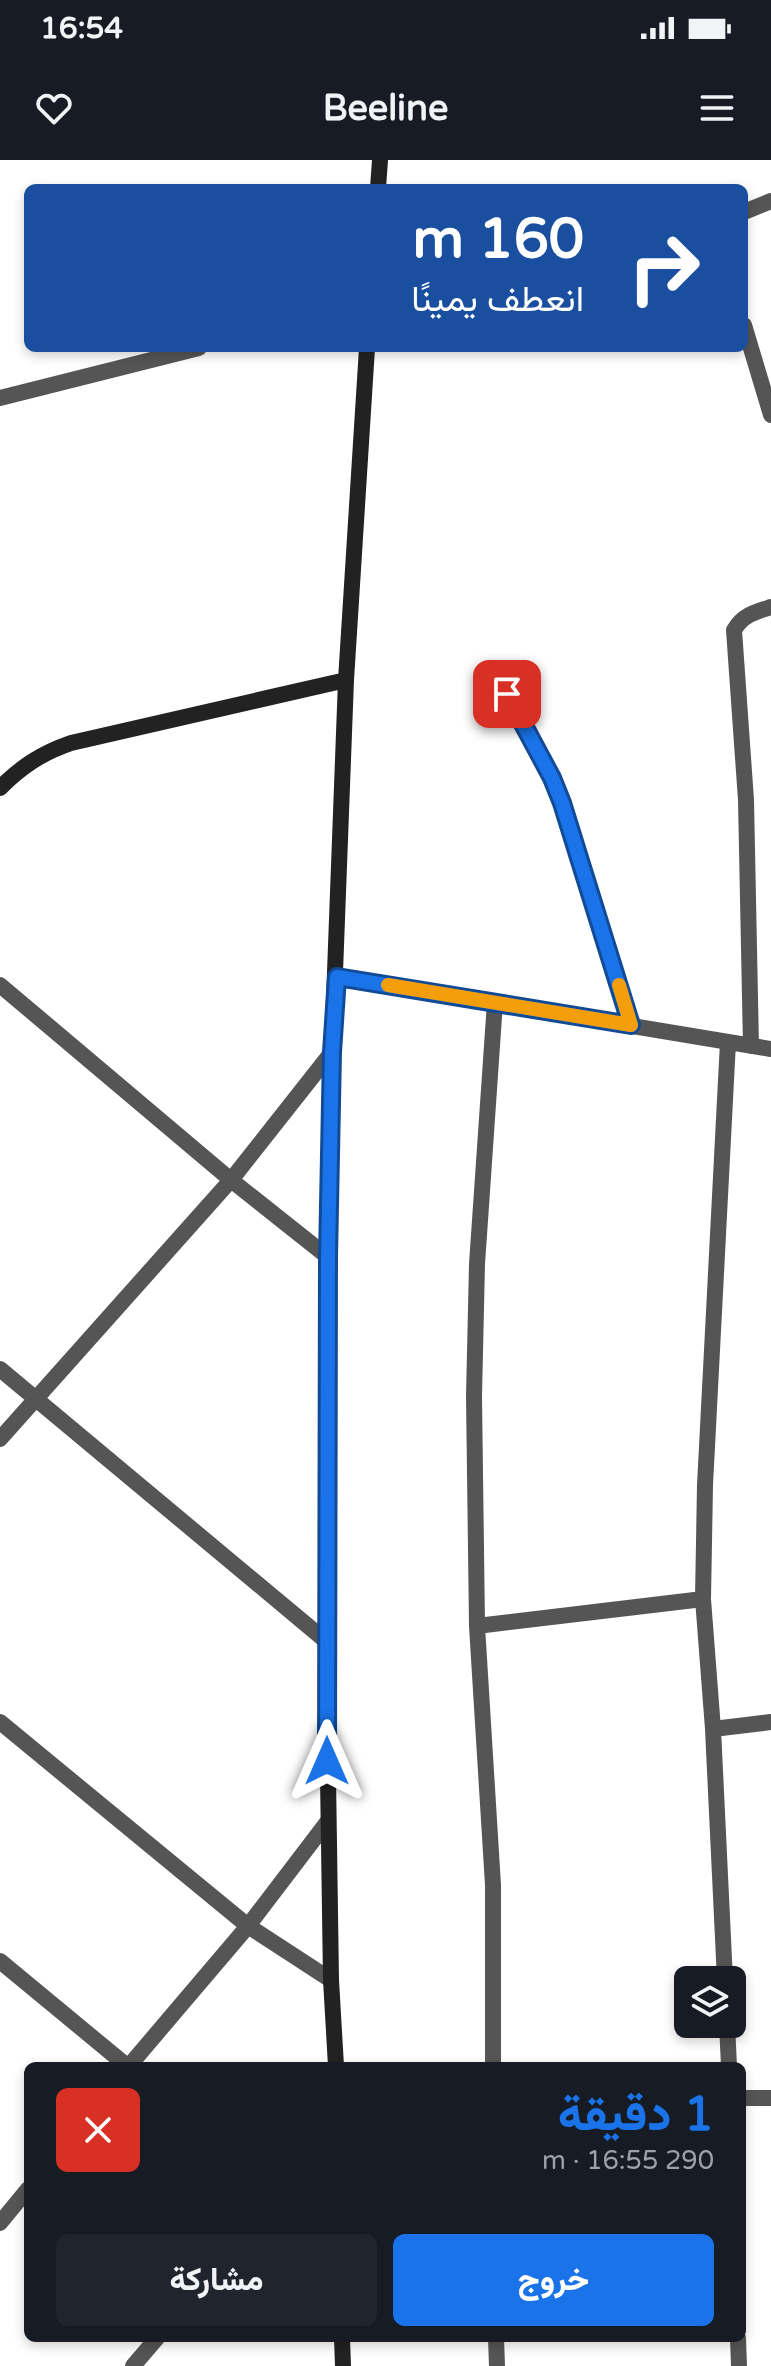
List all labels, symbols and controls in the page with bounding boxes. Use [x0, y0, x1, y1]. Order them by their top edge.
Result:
text: 16:54 [40, 10, 123, 47]
icon: heart [32, 86, 76, 130]
icon: menu [695, 86, 739, 130]
text: Beeline [323, 87, 448, 130]
text: 160 m [413, 206, 584, 273]
icon: right [612, 216, 716, 320]
text: انعطف يمينًا [411, 278, 584, 321]
pin [473, 660, 541, 728]
icon: arrive [485, 672, 529, 716]
position arrow [285, 1719, 369, 1803]
map controls [674, 1966, 746, 2038]
button: layers [674, 1966, 746, 2038]
text: 1 دقيقة [558, 2086, 714, 2144]
button: close [56, 2088, 140, 2172]
text: 290 m · 16:55 [542, 2145, 714, 2176]
button: مشاركة [56, 2234, 377, 2326]
button: خروج [393, 2234, 714, 2326]

